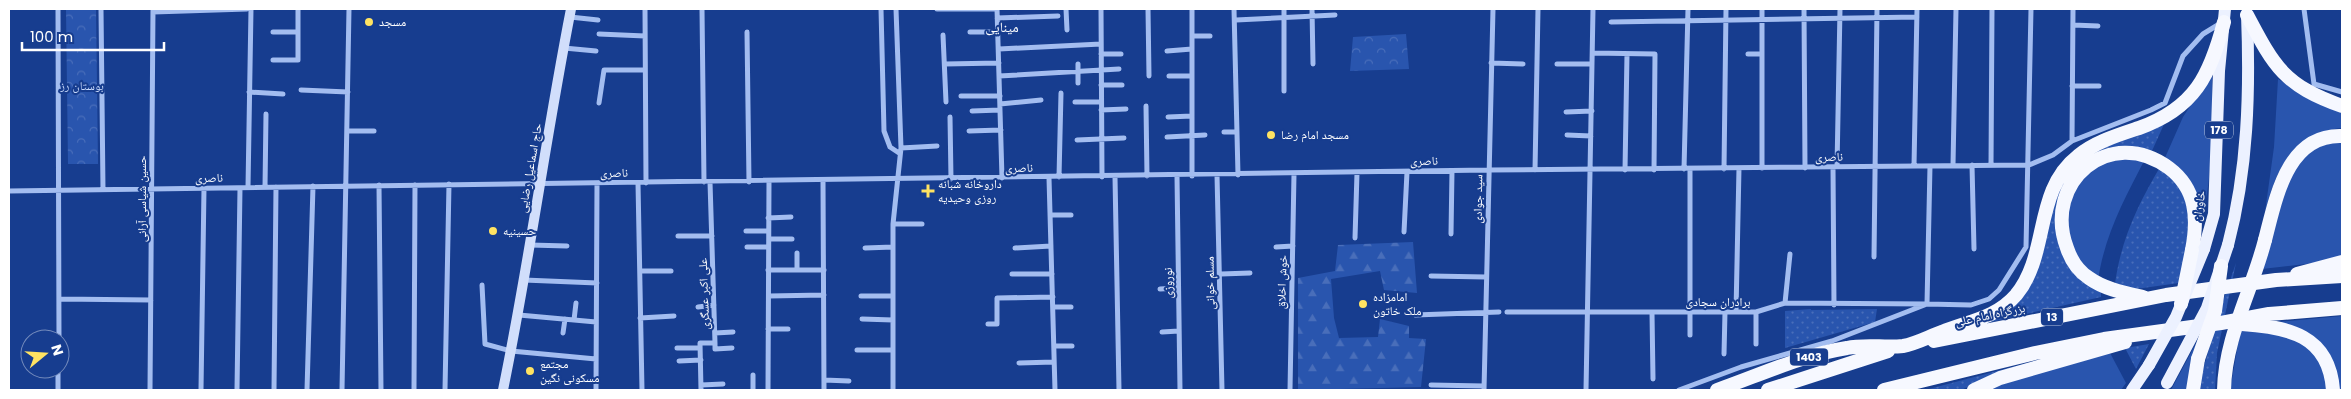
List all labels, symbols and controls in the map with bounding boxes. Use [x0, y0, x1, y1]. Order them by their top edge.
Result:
place label: مسجد [379, 13, 406, 30]
marker: مسجد [363, 16, 375, 28]
district label: مینایی [985, 17, 1019, 37]
scale bar [22, 20, 165, 52]
text: 100 m [30, 26, 73, 47]
park label: بوستان رز [59, 77, 104, 94]
street label: حاج اسماعیل رضایی [513, 122, 546, 214]
road number: 178 [2205, 122, 2233, 138]
place label: مسجد امام رضا [1281, 126, 1349, 143]
marker: مسجد امام رضا [1265, 129, 1277, 141]
street label: ناصری [1815, 148, 1843, 165]
street label: ناصری [1410, 152, 1438, 169]
street label: حسین شیاسی آرانی [133, 155, 150, 242]
street label: ناصری [1005, 159, 1033, 176]
street label: ناصری [600, 164, 628, 181]
street label: ناصری [195, 169, 223, 186]
street label: سید جوادی [1469, 174, 1486, 224]
place label: داروخانه شبانه روزی وحیدیه [938, 175, 1002, 206]
marker: داروخانه شبانه روزی وحیدیه [922, 185, 934, 197]
street label: خاوران [2188, 189, 2209, 222]
place label: حسینیه [503, 222, 537, 239]
marker: حسینیه [487, 225, 499, 237]
street label: خوش اخلاق [1272, 254, 1291, 309]
street label: مسلم خوانی [1201, 256, 1218, 310]
street label: علی اکبر عسگری [694, 258, 713, 330]
street label: نوروزی [1159, 267, 1176, 299]
place label: امامزاده ملک خاتون [1373, 288, 1421, 319]
street label: برادران سجادی [1685, 293, 1751, 310]
marker: امامزاده ملک خاتون [1357, 298, 1369, 310]
street label: بزرگراه امام علی [1953, 299, 2027, 330]
road number: 13 [2041, 308, 2063, 326]
north arrow [20, 329, 70, 379]
text: N [46, 342, 69, 358]
road number: 1403 [1790, 348, 1828, 366]
place label: مجتمع مسکونی نگین [540, 355, 599, 386]
marker: مجتمع مسکونی نگین [524, 365, 536, 377]

